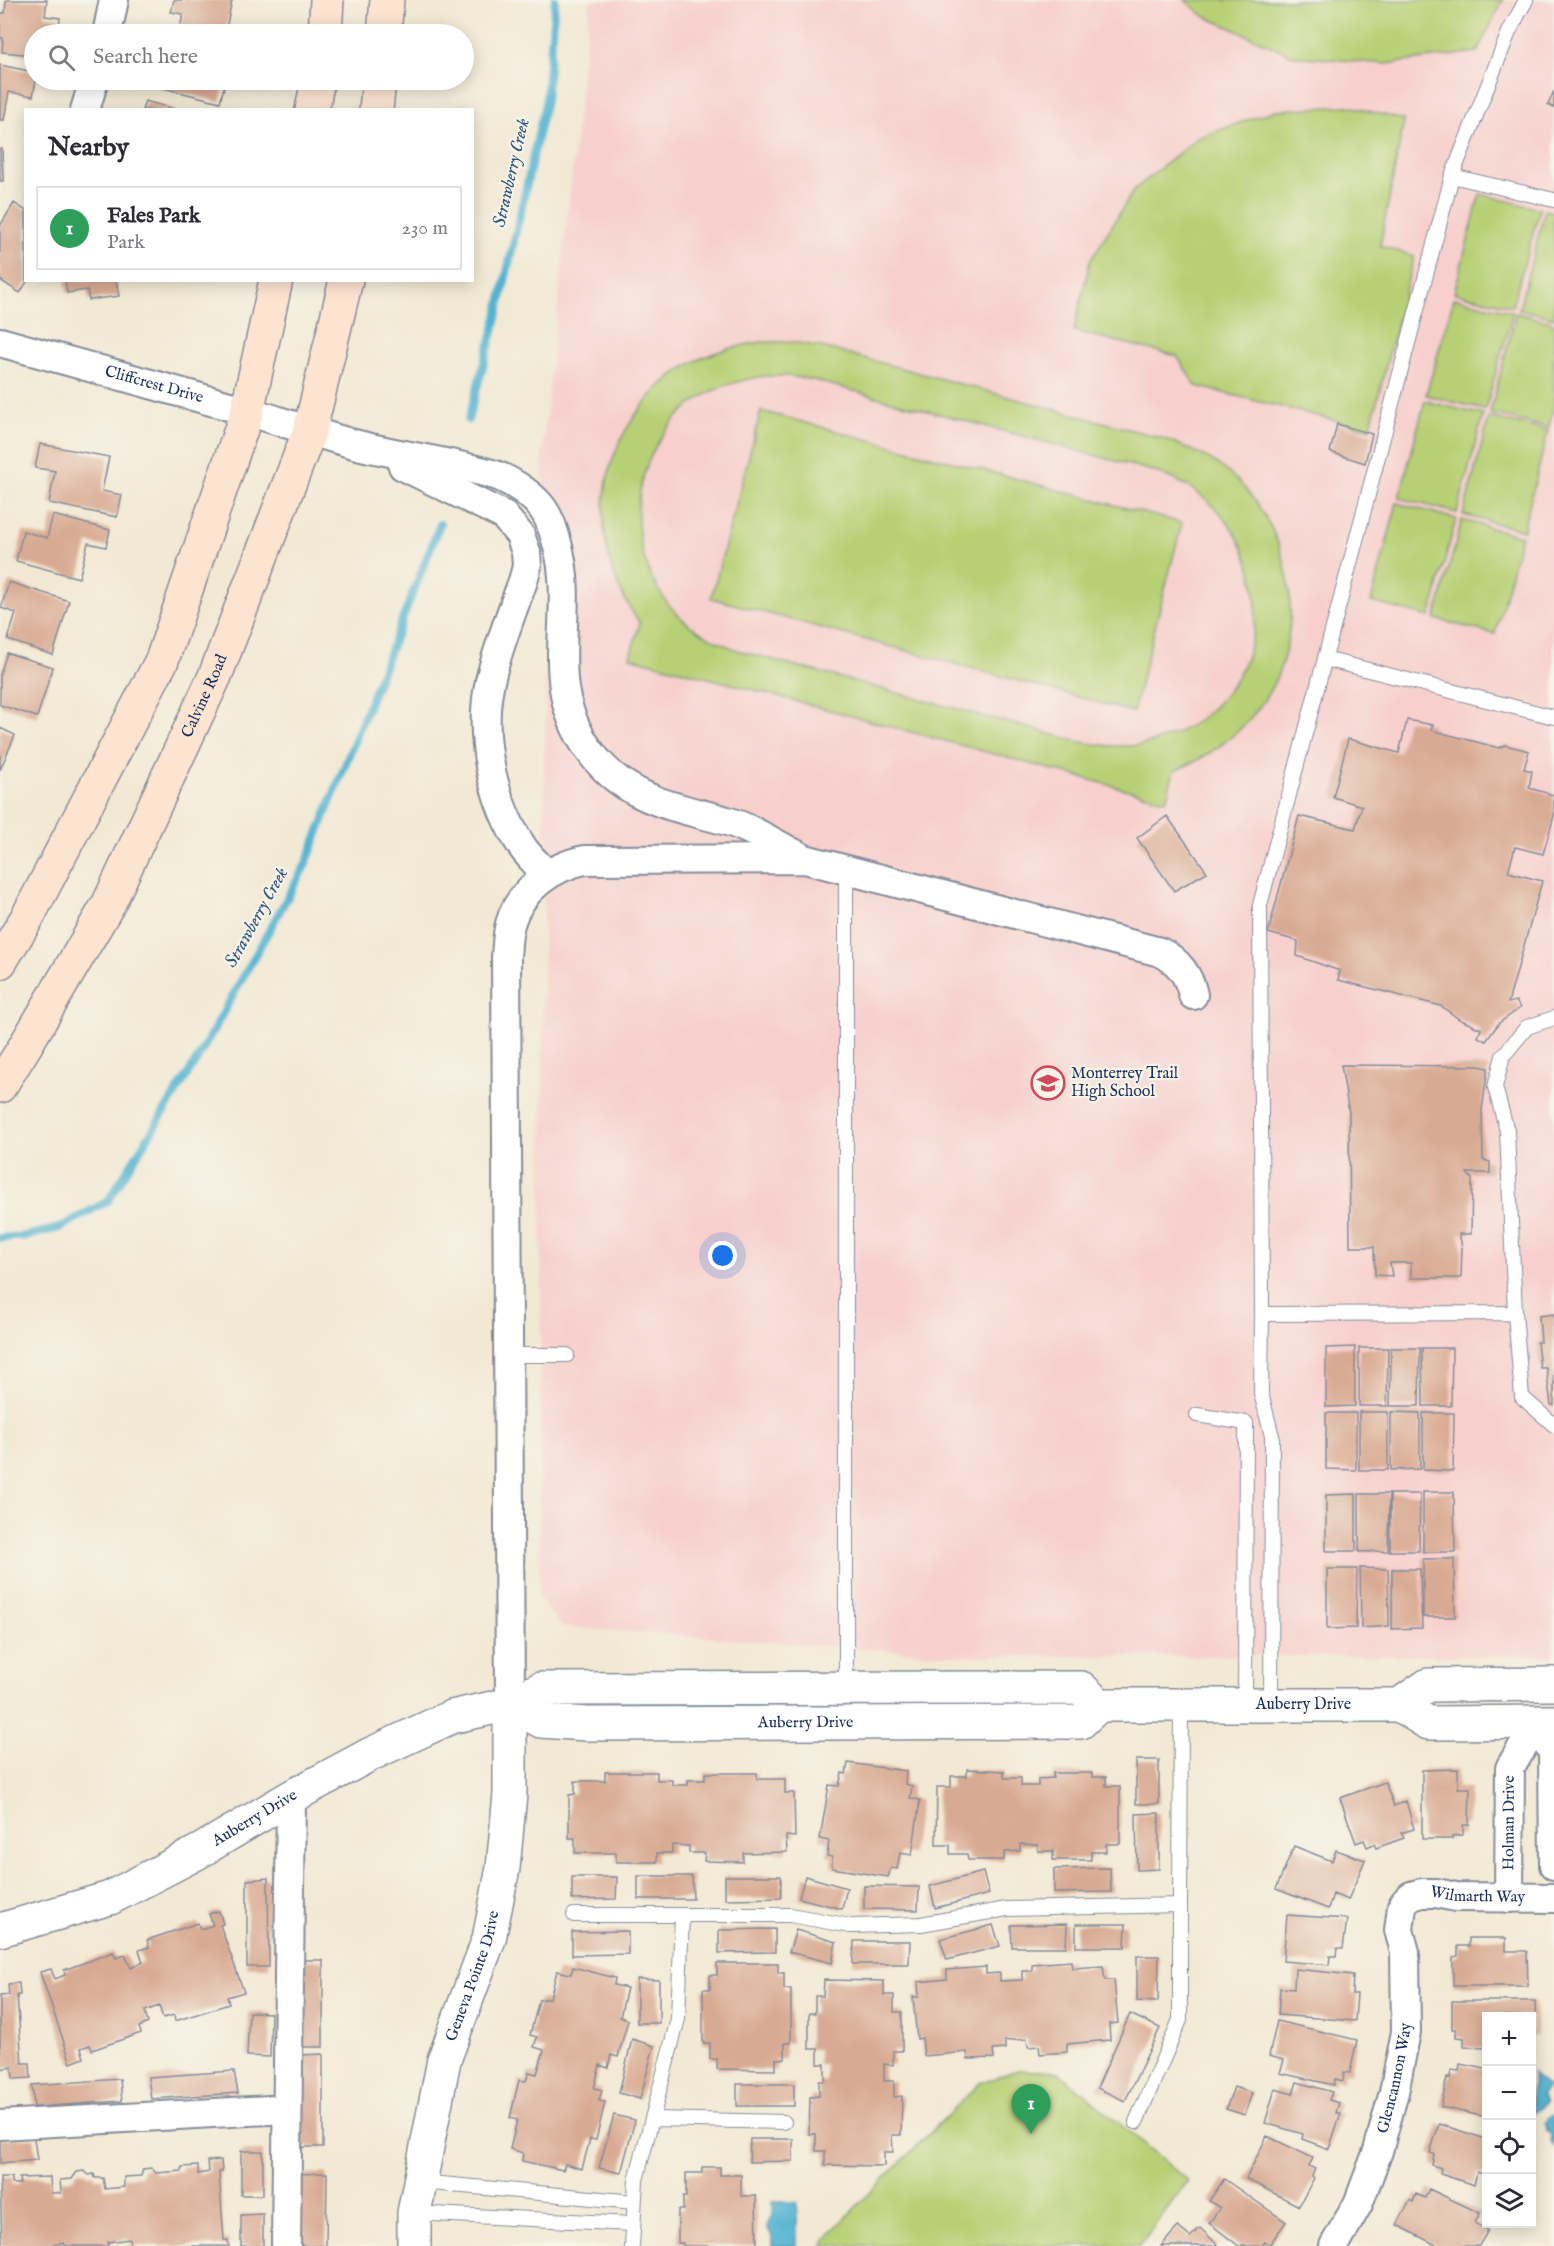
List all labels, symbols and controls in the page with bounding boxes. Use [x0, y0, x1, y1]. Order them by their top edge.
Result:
search box [24, 24, 474, 90]
icon: search [45, 41, 78, 74]
text: Search here [93, 43, 198, 71]
water label: Strawberry Creek [488, 116, 536, 230]
text: Nearby [48, 131, 129, 164]
text: Fales Park [107, 202, 201, 230]
text: 1 [66, 216, 73, 241]
text: 230 m [402, 216, 448, 241]
text: Park [107, 230, 145, 255]
street label: Cliffcrest Drive [102, 362, 206, 408]
street label: Calvine Road [177, 651, 232, 741]
water label: Strawberry Creek [220, 864, 294, 972]
place label: Monterrey Trail High School [1071, 1064, 1179, 1102]
school or university icon: Monterrey Trail High School [1030, 1065, 1066, 1101]
your location [708, 1241, 737, 1270]
street label: Auberry Drive [1255, 1695, 1351, 1715]
street label: Auberry Drive [757, 1713, 853, 1733]
street label: Holman Drive [1499, 1775, 1520, 1871]
street label: Auberry Drive [208, 1785, 301, 1852]
street label: Wilmarth Way [1428, 1882, 1526, 1908]
street label: Geneva Pointe Drive [442, 1909, 504, 2044]
map controls [1482, 2012, 1536, 2228]
button: + [1482, 2012, 1536, 2066]
street label: Glencannon Way [1373, 2022, 1416, 2136]
button: − [1482, 2066, 1536, 2120]
pin: 1 [1012, 2084, 1050, 2134]
button: locate [1482, 2120, 1536, 2174]
button: layers [1482, 2174, 1536, 2228]

